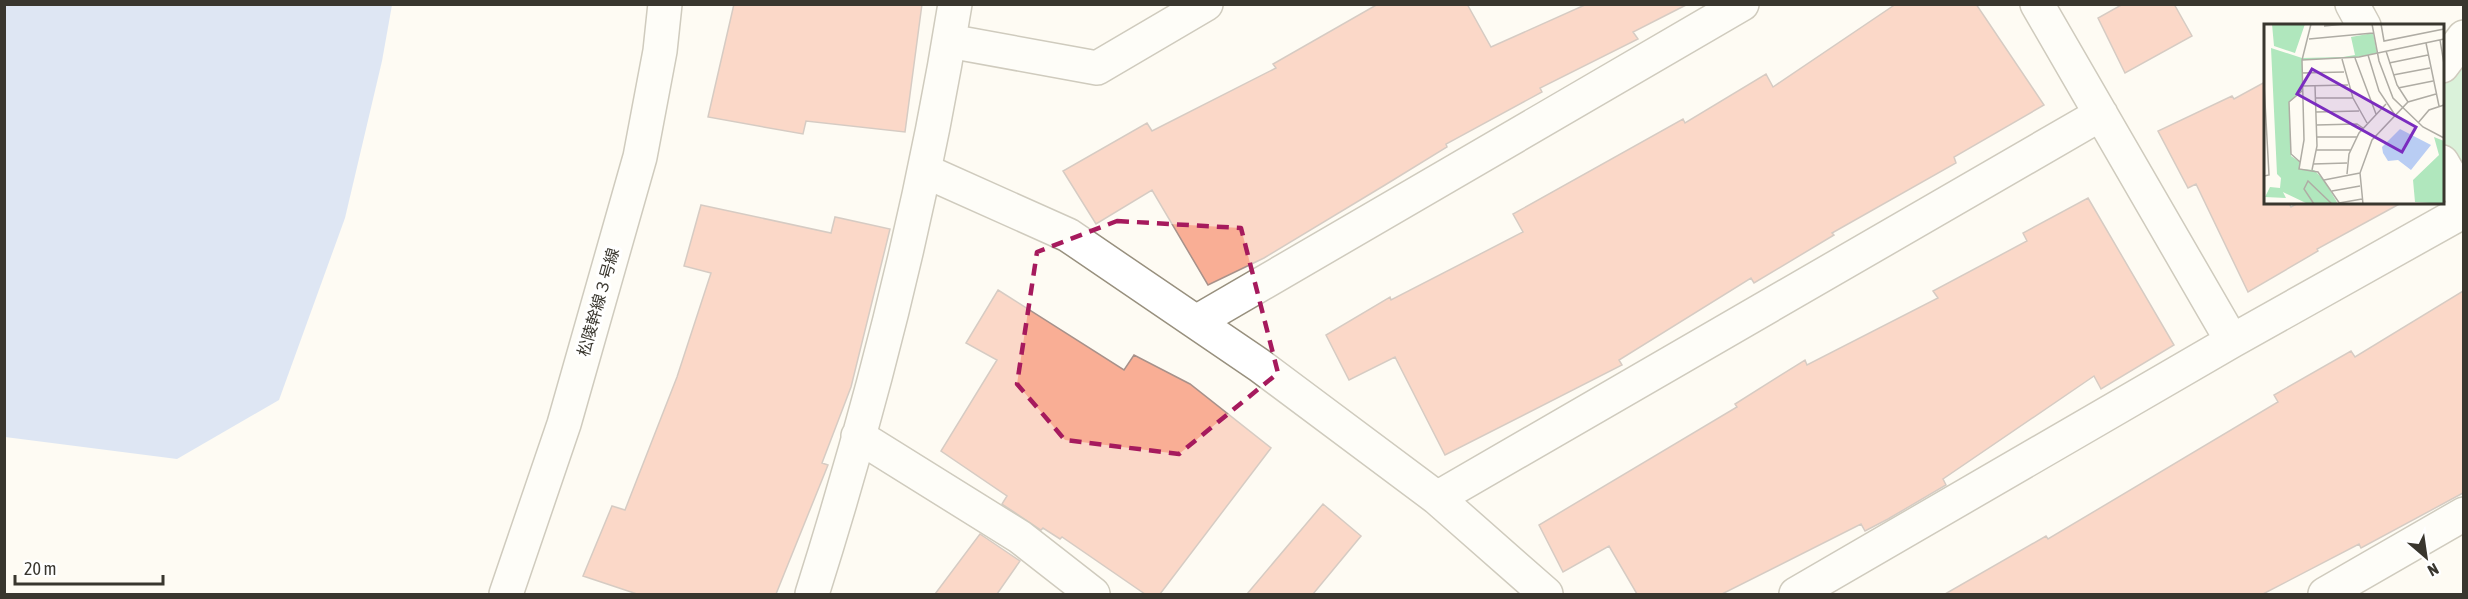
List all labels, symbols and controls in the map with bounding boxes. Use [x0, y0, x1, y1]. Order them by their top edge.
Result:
inset map [2264, 24, 2444, 204]
street label: 松陵幹線３号線 [574, 246, 622, 358]
north arrow [2396, 527, 2456, 587]
scale bar [15, 548, 164, 586]
text: 20 m [24, 558, 56, 579]
text: N [2425, 560, 2442, 580]

